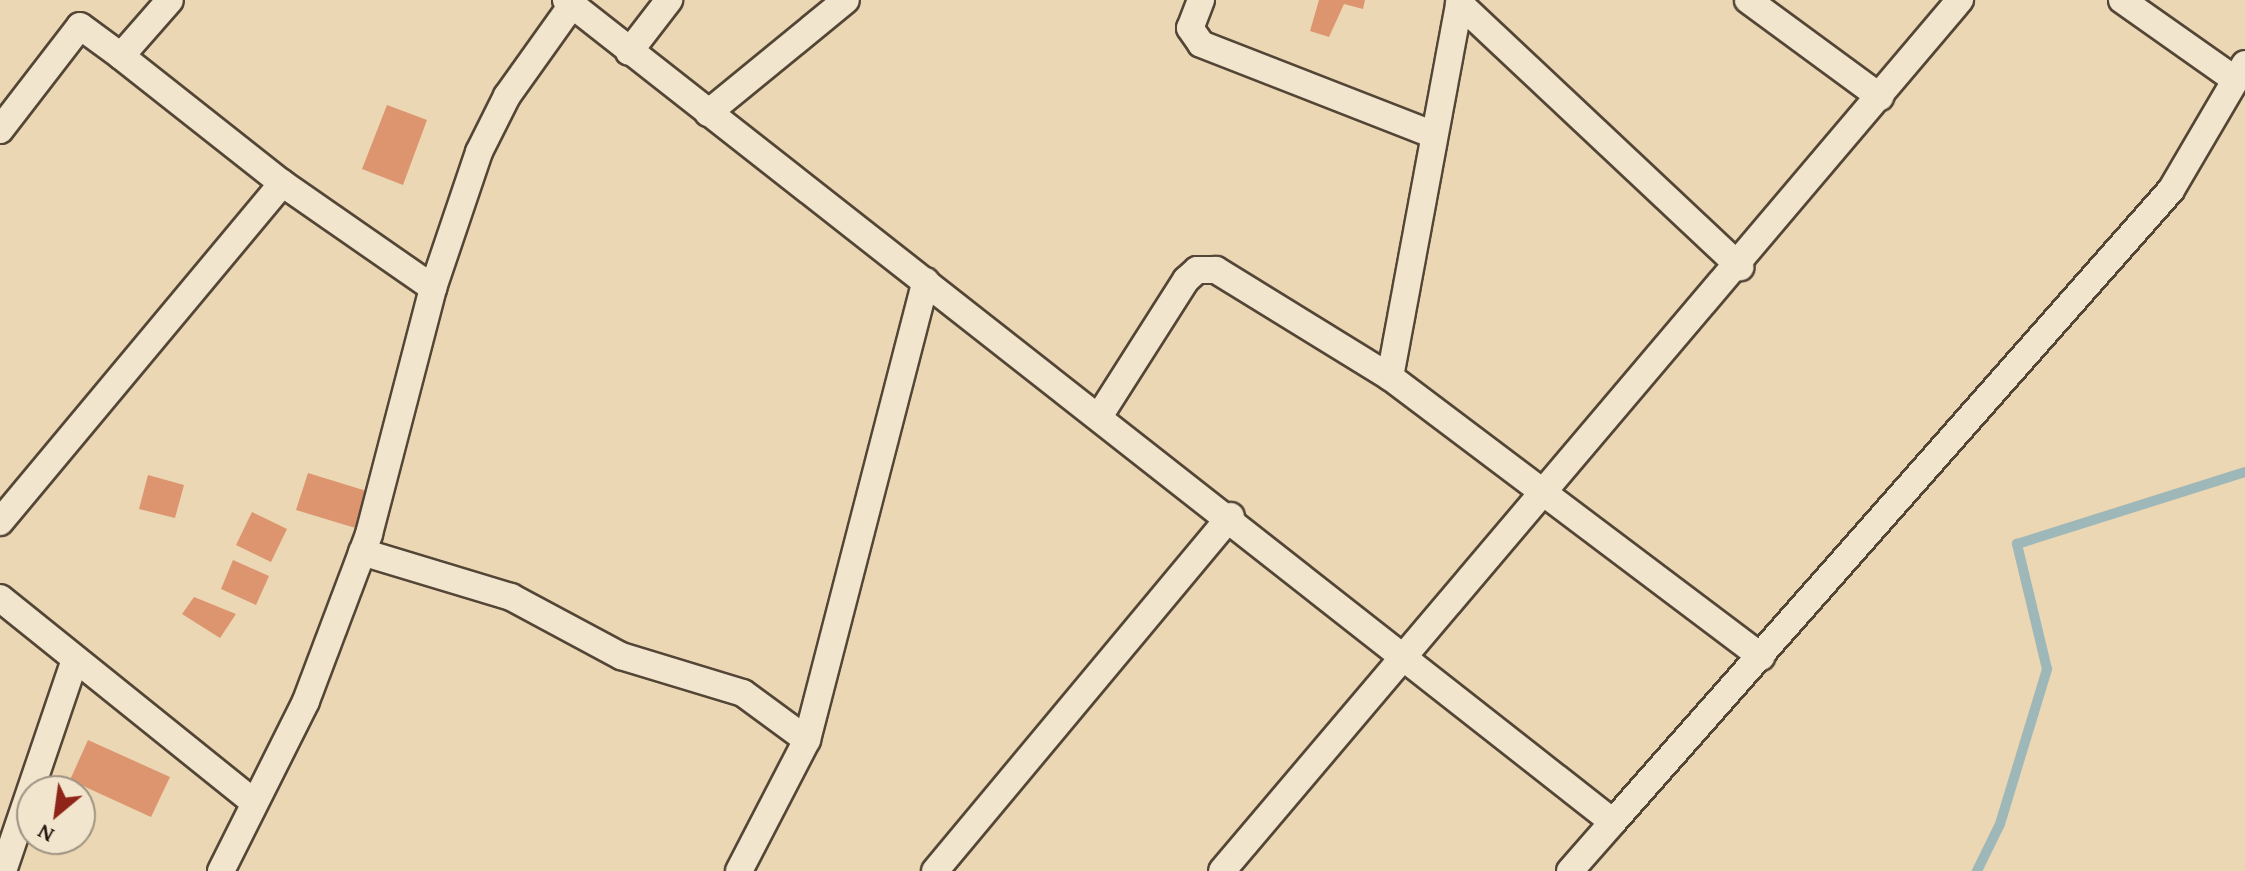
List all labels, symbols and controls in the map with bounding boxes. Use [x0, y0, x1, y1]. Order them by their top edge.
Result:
north arrow [16, 775, 96, 855]
text: N [31, 817, 60, 852]

